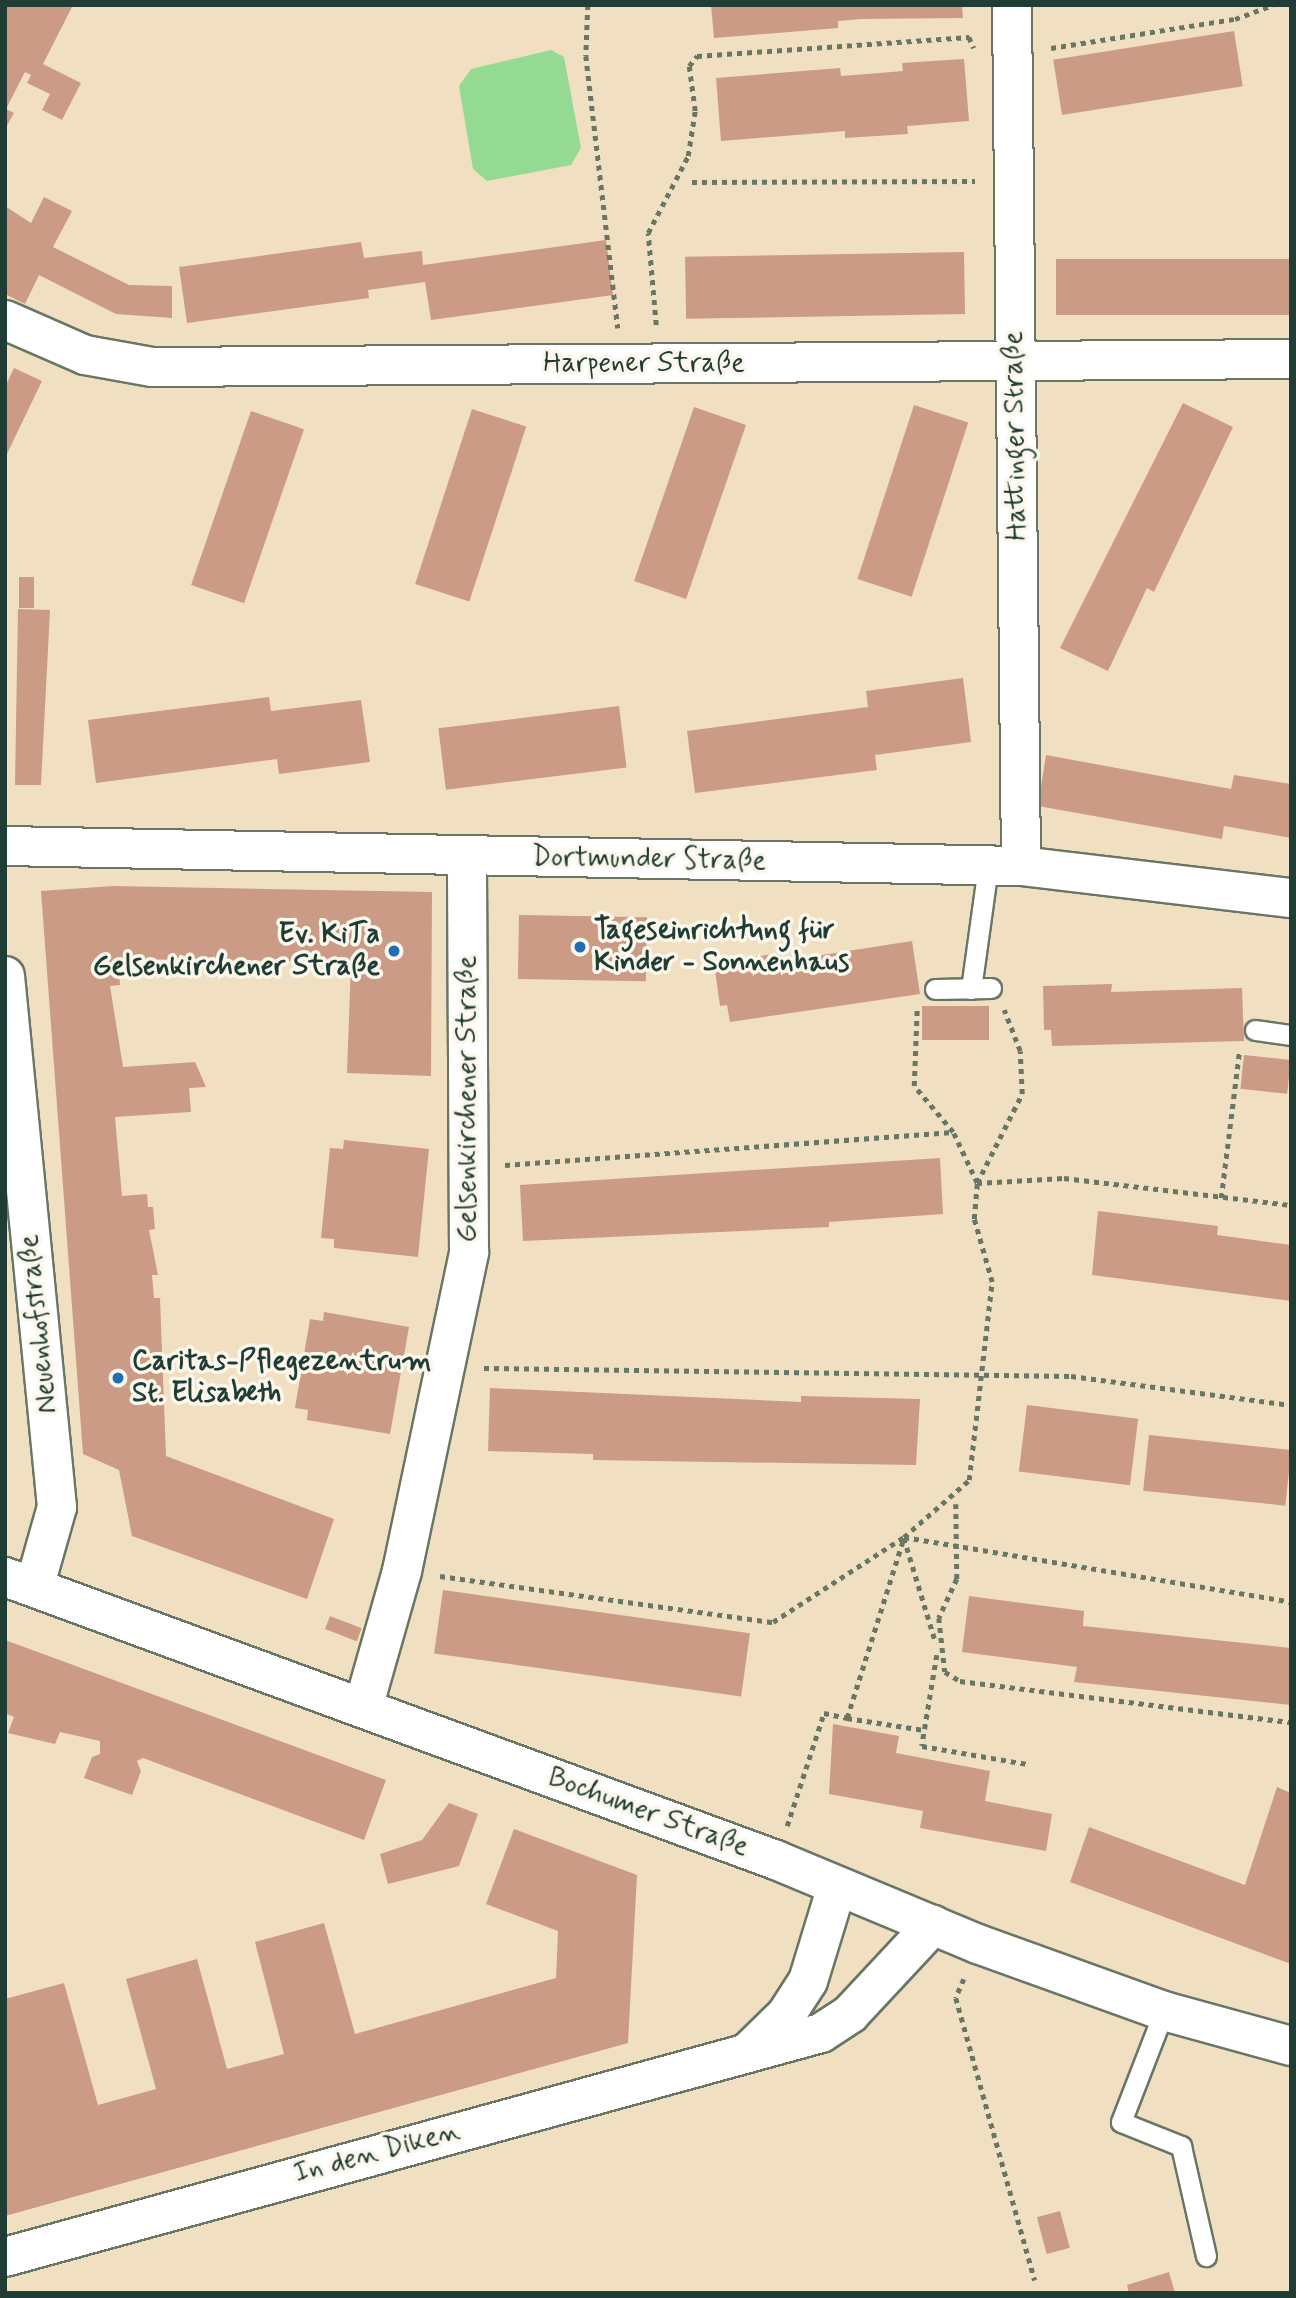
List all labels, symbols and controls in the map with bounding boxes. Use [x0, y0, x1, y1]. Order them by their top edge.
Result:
street label: Hattinger Straße [997, 331, 1035, 541]
street label: Harpener Straße [546, 347, 742, 381]
street label: Dortmunder Straße [532, 841, 766, 879]
place label: Tageseinrichtung für Kinder - Sonnenhaus [594, 914, 849, 980]
place label: Ev. KiTa Gelsenkirchener Straße [98, 918, 380, 984]
marker: Tageseinrichtung für Kinder - Sonnenhaus [572, 939, 588, 955]
marker: Ev. KiTa Gelsenkirchener Straße [386, 943, 402, 959]
street label: Gelsenkirchener Straße [451, 958, 485, 1240]
street label: Neuenhofstraße [13, 1233, 65, 1415]
place label: Caritas-Pflegezentrum St. Elisabeth [132, 1345, 431, 1411]
marker: Caritas-Pflegezentrum St. Elisabeth [110, 1370, 126, 1386]
street label: Bochumer Straße [545, 1762, 751, 1864]
street label: In den Diken [294, 2116, 460, 2190]

